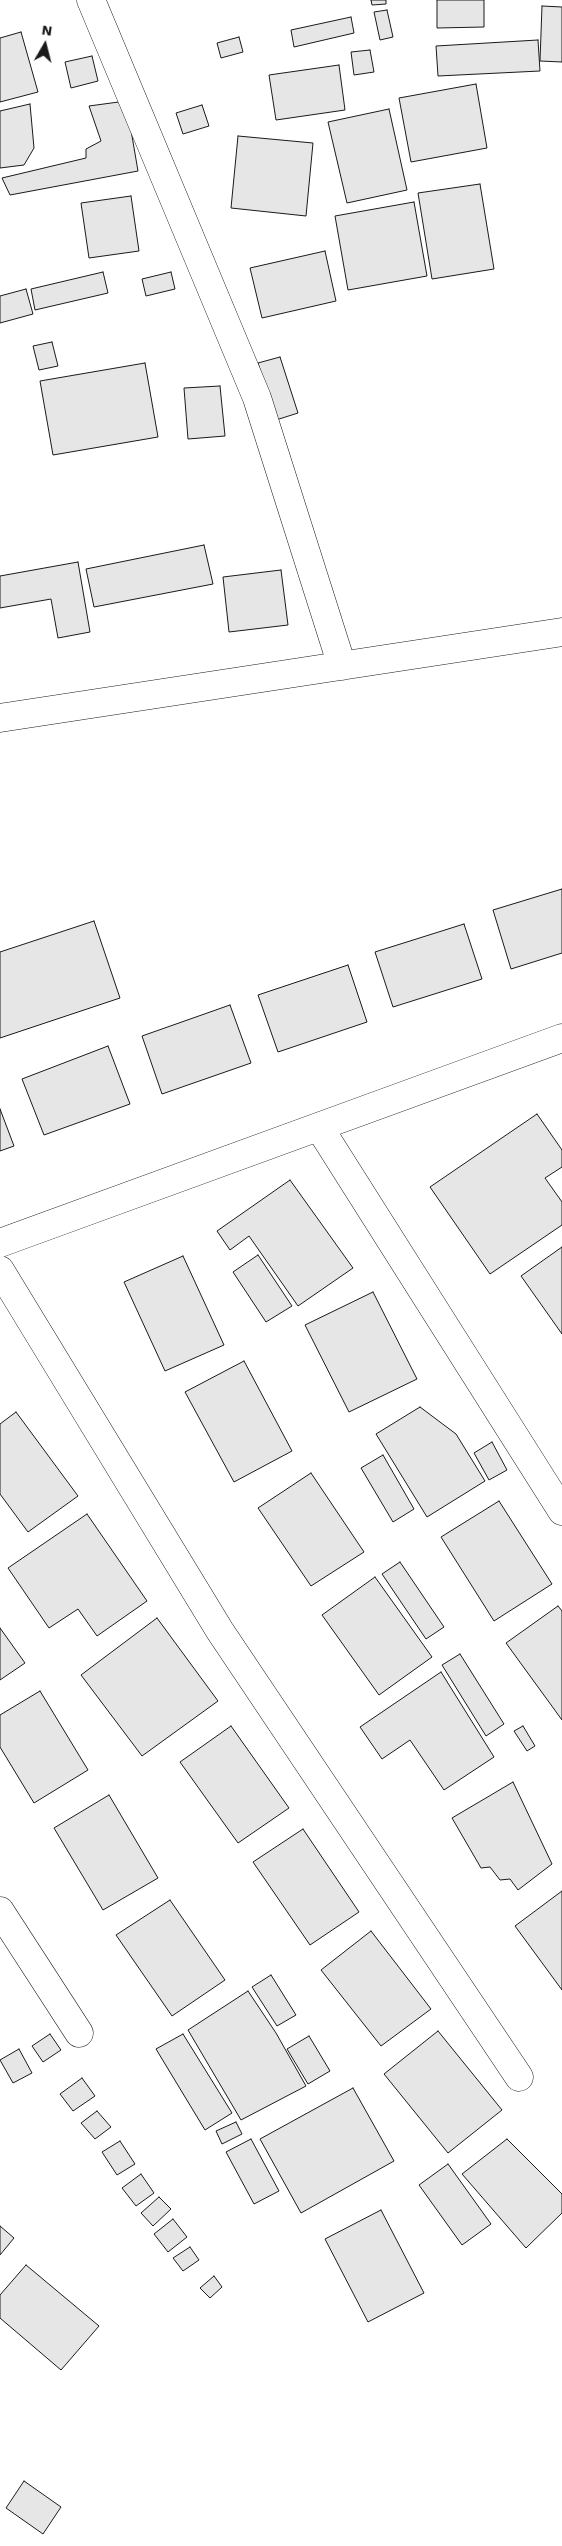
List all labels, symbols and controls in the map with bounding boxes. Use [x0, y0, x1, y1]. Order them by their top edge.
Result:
north arrow [20, 20, 70, 70]
text: N [41, 22, 53, 39]

